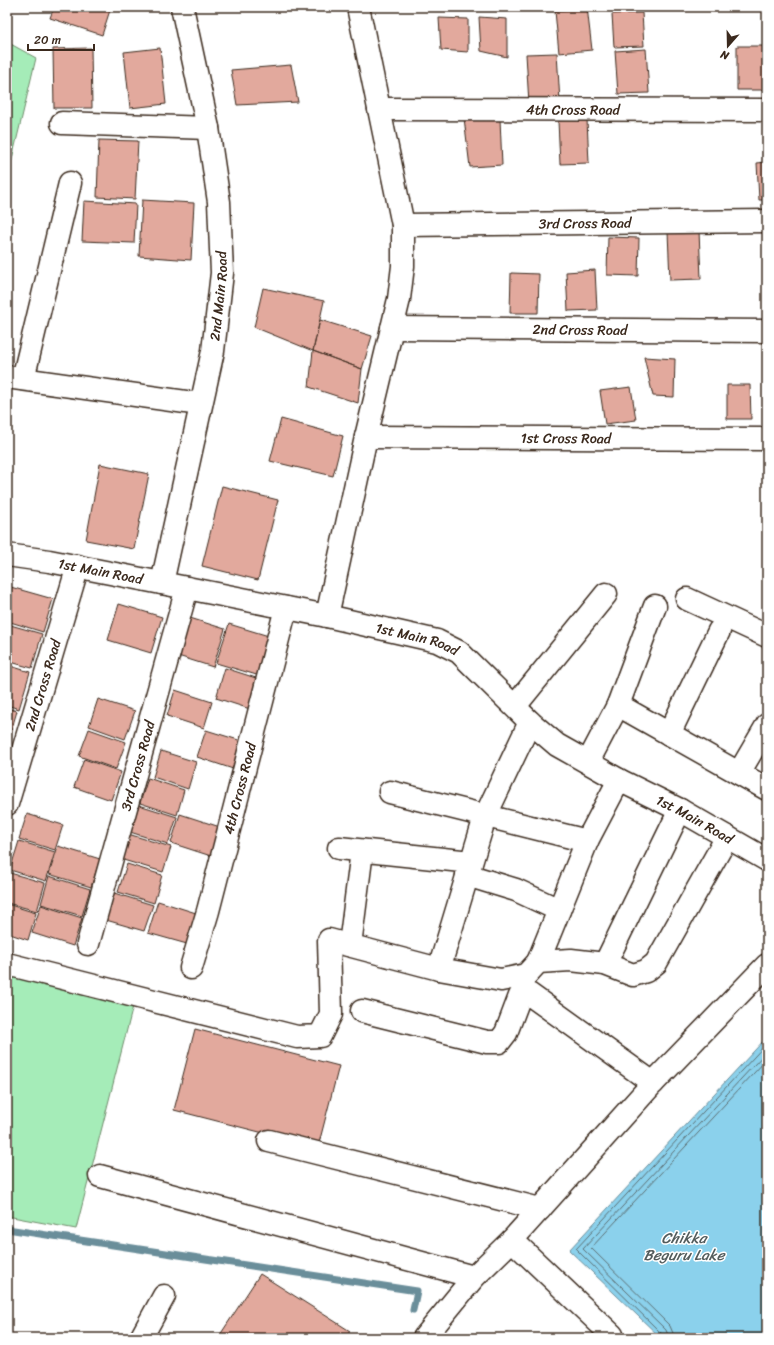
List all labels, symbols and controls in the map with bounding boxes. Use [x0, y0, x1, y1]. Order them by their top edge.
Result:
scale bar [28, 26, 94, 52]
north arrow [708, 26, 748, 66]
text: 20 m [34, 29, 61, 51]
text: N [718, 45, 733, 66]
street label: 4th Cross Road [526, 97, 622, 122]
street label: 3rd Cross Road [539, 210, 633, 236]
street label: 2nd Main Road [202, 249, 235, 342]
street label: 2nd Cross Road [532, 317, 629, 342]
street label: 1st Cross Road [521, 425, 613, 451]
street label: 1st Main Road [56, 551, 147, 592]
street label: 1st Main Road [373, 615, 465, 663]
street label: 2nd Cross Road [17, 635, 68, 734]
street label: 3rd Cross Road [113, 716, 162, 814]
street label: 4th Cross Road [216, 738, 264, 837]
street label: 1st Main Road [652, 788, 740, 852]
water label: Chikka Beguru Lake [643, 1225, 726, 1268]

